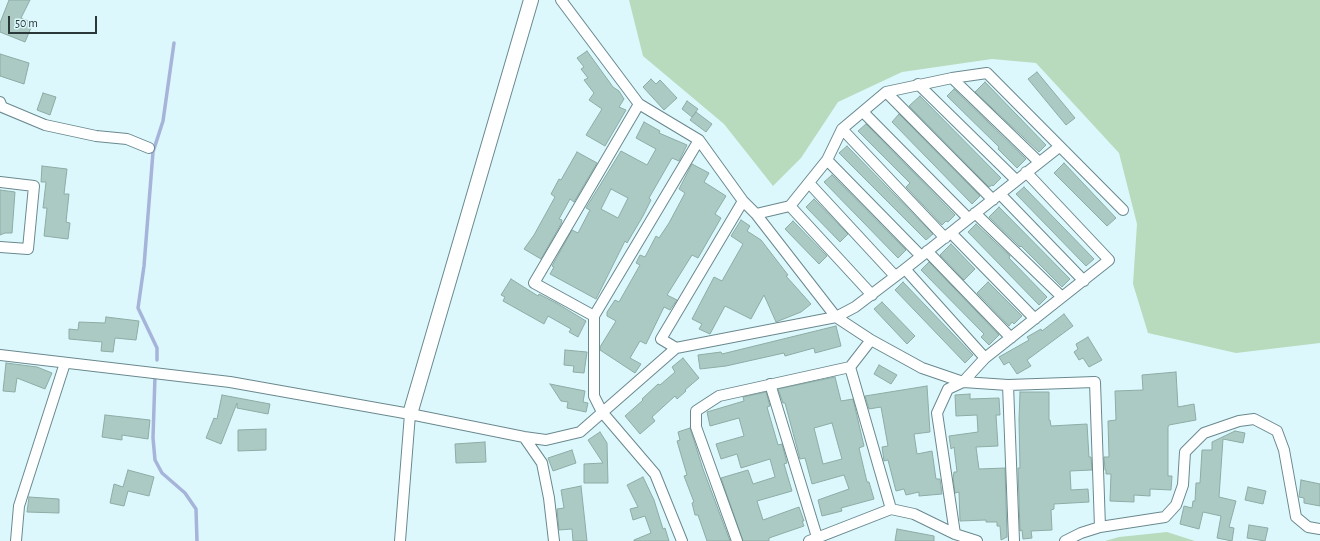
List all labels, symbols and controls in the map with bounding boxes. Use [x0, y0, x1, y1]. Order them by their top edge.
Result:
scale bar [10, 8, 99, 34]
text: 50 m [15, 17, 38, 29]

